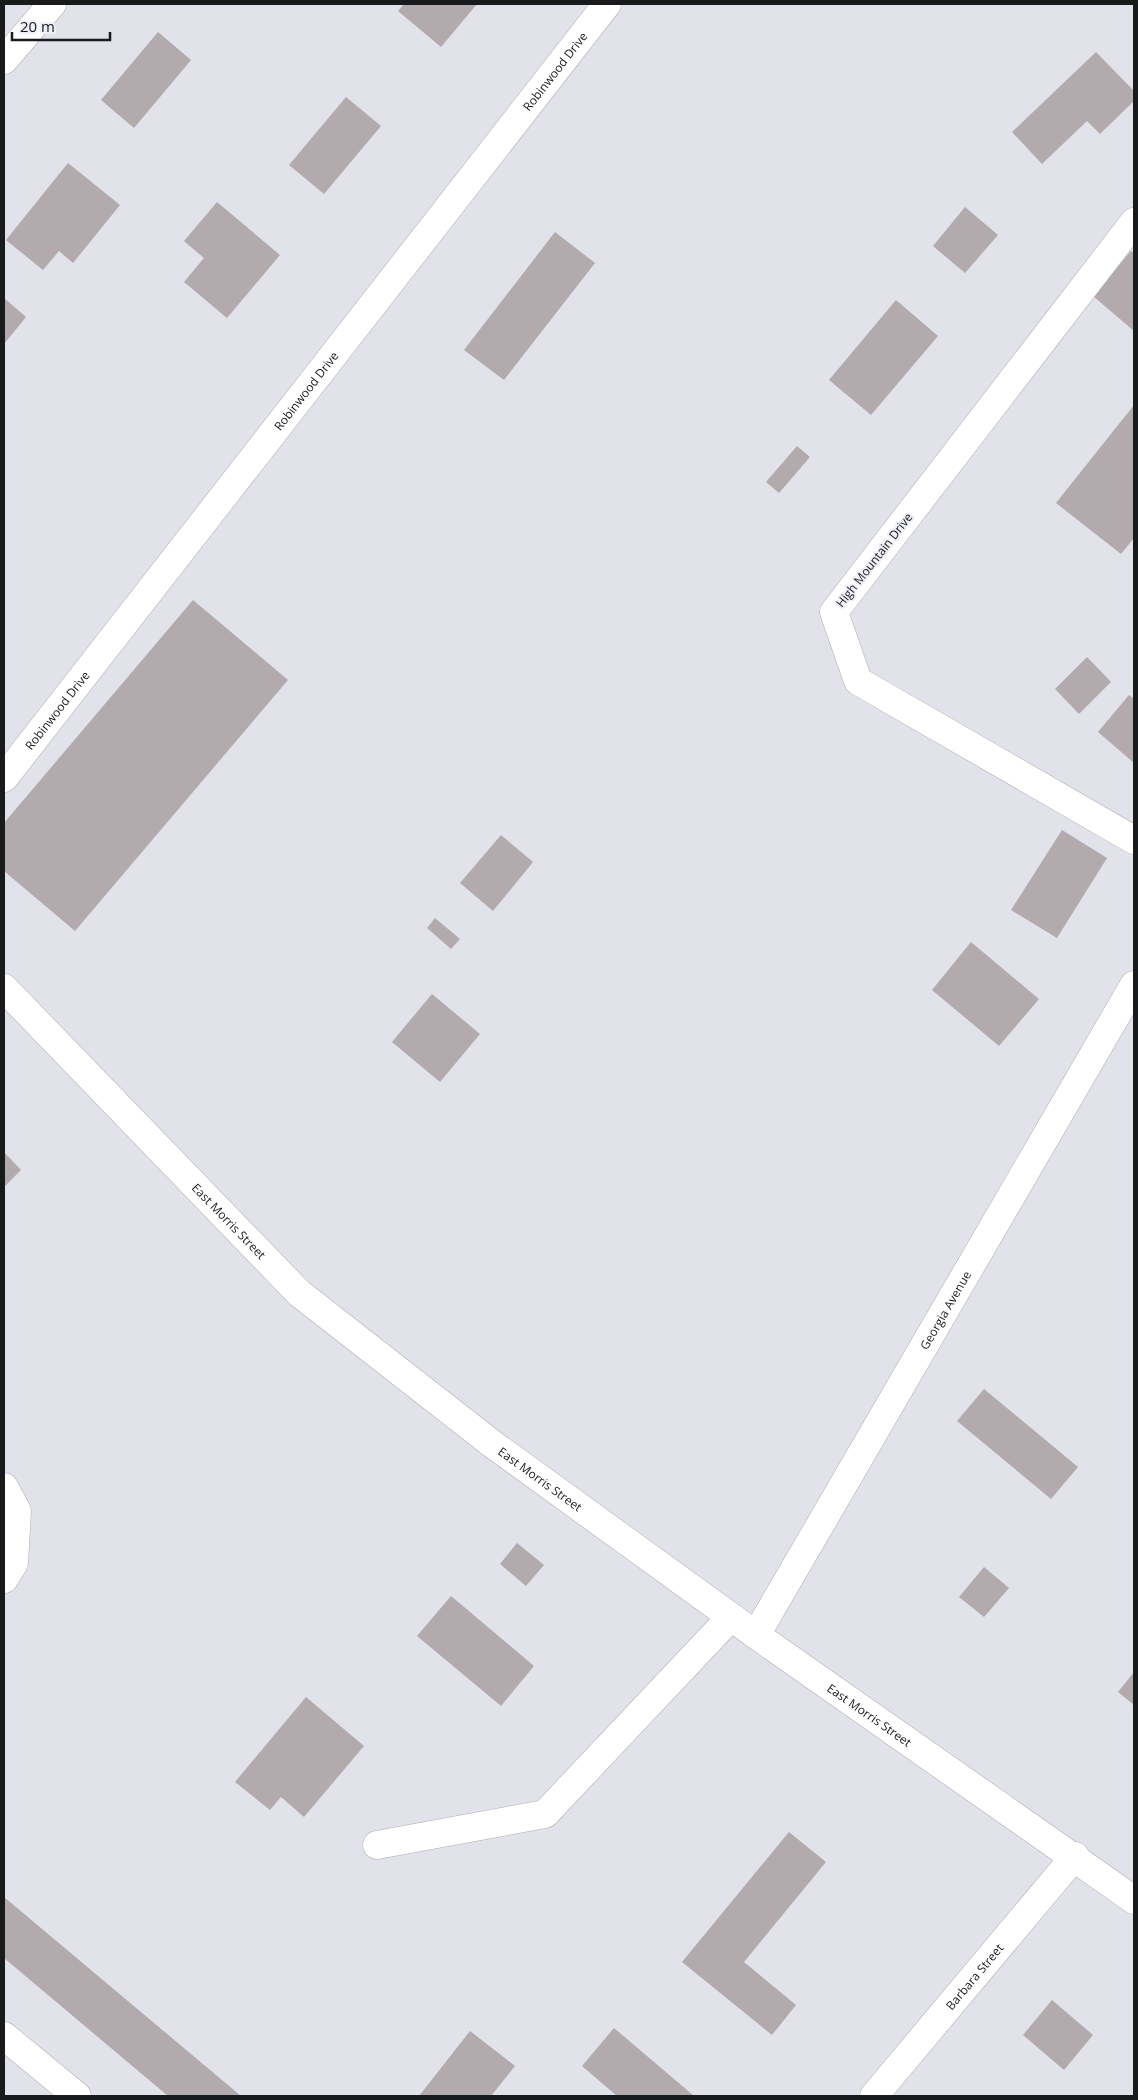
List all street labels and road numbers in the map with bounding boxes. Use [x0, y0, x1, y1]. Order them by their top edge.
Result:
street label: Robinwood Drive [518, 28, 591, 114]
street label: Robinwood Drive [270, 347, 342, 434]
street label: High Mountain Drive [832, 509, 916, 611]
street label: Robinwood Drive [21, 667, 93, 753]
street label: East Morris Street [188, 1179, 270, 1263]
street label: Georgia Avenue [915, 1267, 975, 1353]
street label: East Morris Street [495, 1443, 586, 1515]
street label: East Morris Street [824, 1679, 915, 1750]
street label: Barbara Street [941, 1940, 1007, 2013]

